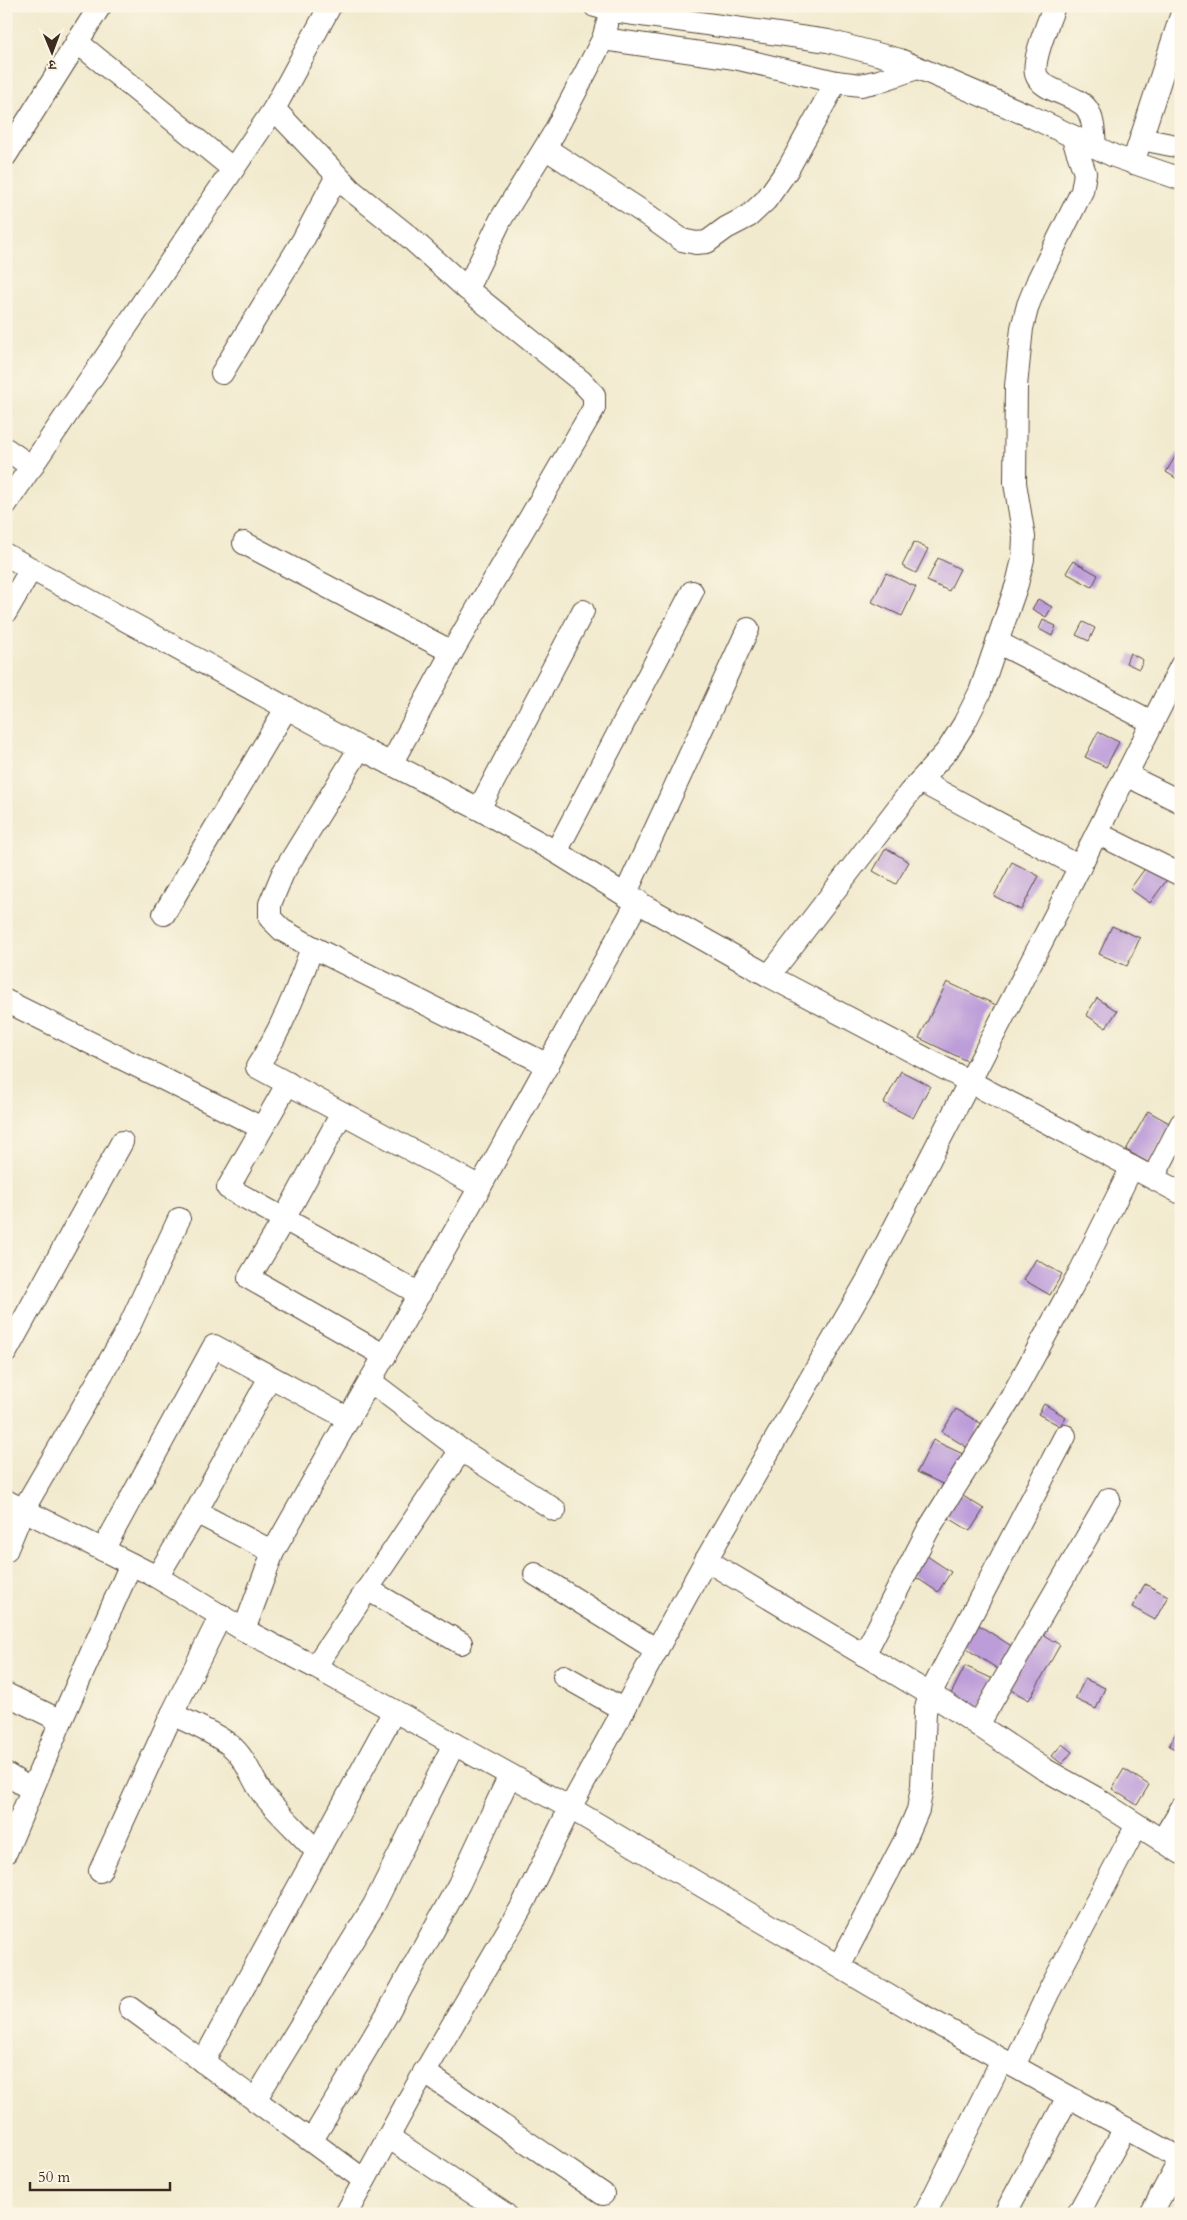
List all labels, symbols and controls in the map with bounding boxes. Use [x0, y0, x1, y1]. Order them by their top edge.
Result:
north arrow [28, 28, 78, 78]
text: उ [48, 55, 57, 74]
scale bar [30, 2160, 170, 2192]
text: 50 m [38, 2167, 70, 2187]

